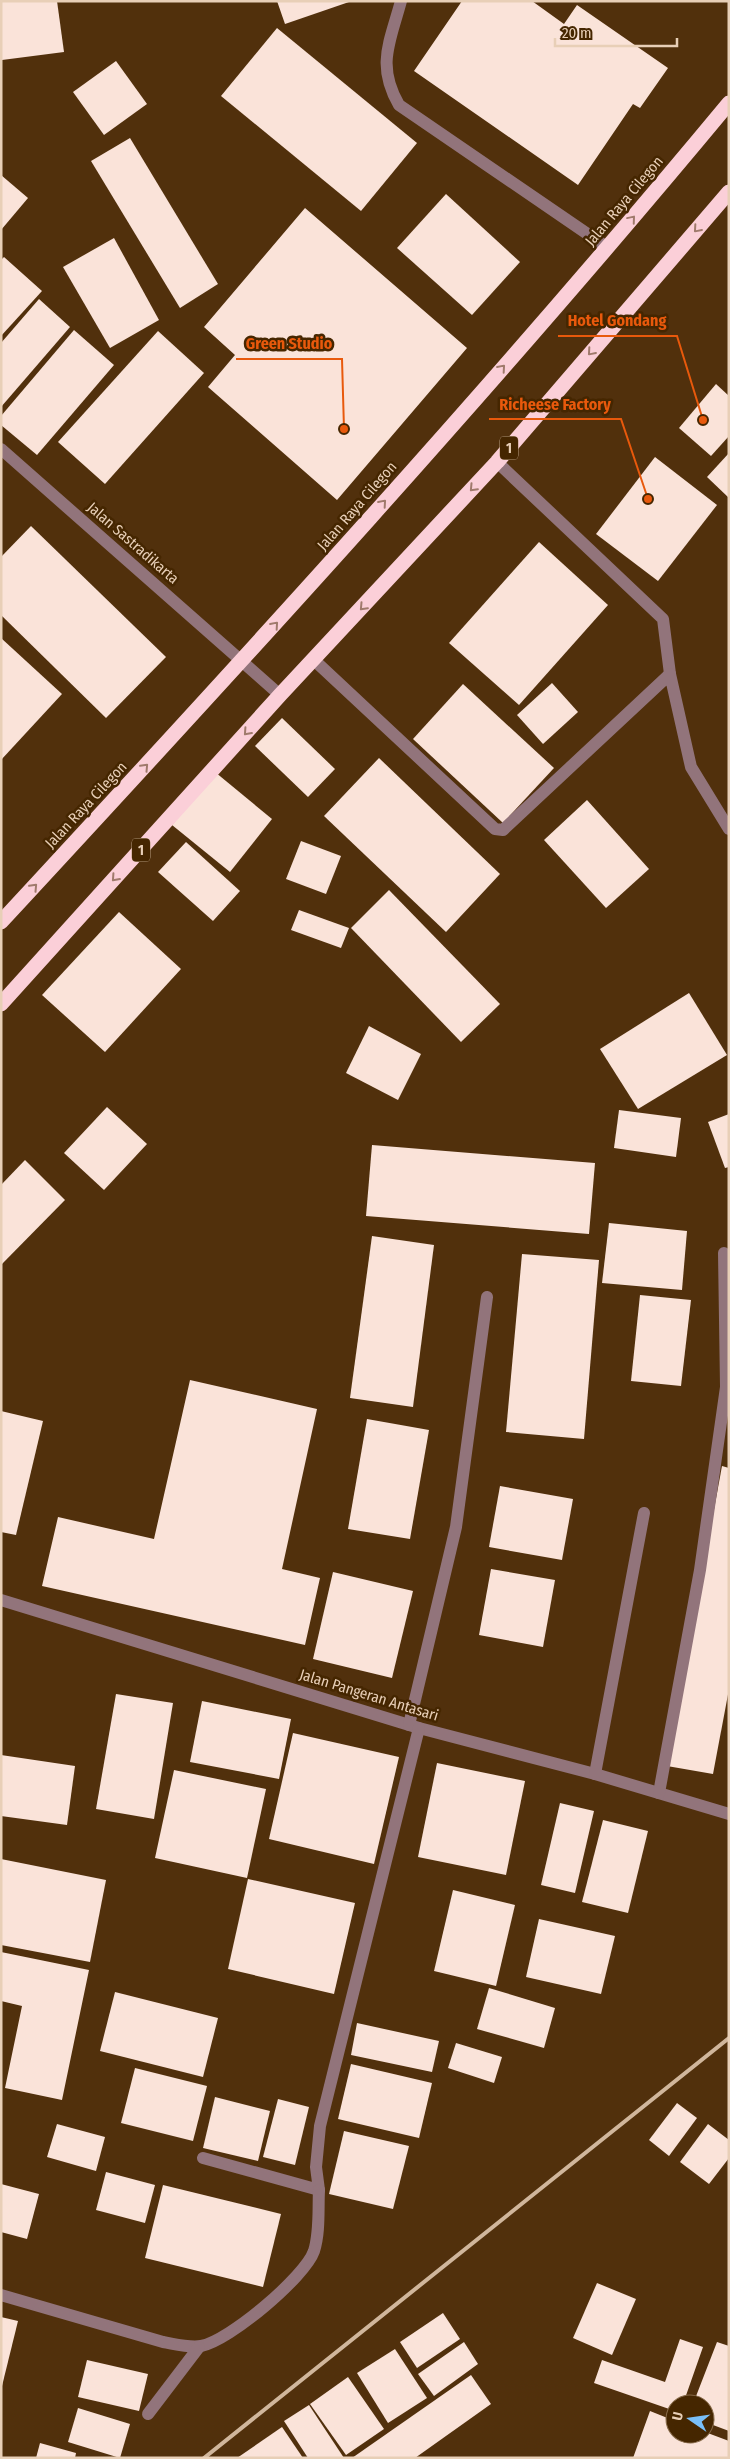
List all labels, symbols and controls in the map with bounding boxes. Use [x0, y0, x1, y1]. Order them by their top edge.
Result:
scale bar [555, 15, 678, 47]
text: 20 m [562, 24, 592, 42]
street label: Jalan Raya Cilegon [581, 152, 667, 250]
one-way arrow [626, 216, 635, 225]
one-way arrow [694, 223, 703, 232]
callout: Hotel Gondang [558, 305, 677, 336]
text: Hotel Gondang [568, 311, 666, 330]
callout: Green Studio [236, 328, 342, 359]
text: Green Studio [246, 334, 333, 353]
one-way arrow [588, 347, 597, 356]
one-way arrow [496, 365, 505, 374]
callout: Richeese Factory [489, 388, 621, 419]
text: Richeese Factory [499, 395, 611, 414]
road number: 1 [500, 436, 518, 459]
street label: Jalan Raya Cilegon [314, 458, 400, 554]
one-way arrow [470, 483, 479, 492]
street label: Jalan Sastradikarta [84, 498, 182, 588]
one-way arrow [377, 500, 386, 509]
one-way arrow [359, 602, 368, 611]
one-way arrow [269, 621, 278, 630]
one-way arrow [244, 726, 253, 735]
street label: Jalan Raya Cilegon [41, 758, 131, 852]
one-way arrow [139, 764, 148, 773]
road number: 1 [132, 838, 150, 862]
one-way arrow [112, 873, 121, 882]
one-way arrow [28, 883, 37, 892]
street label: Jalan Pangeran Antasari [297, 1665, 441, 1725]
north arrow [665, 2394, 715, 2444]
text: U [669, 2410, 687, 2422]

